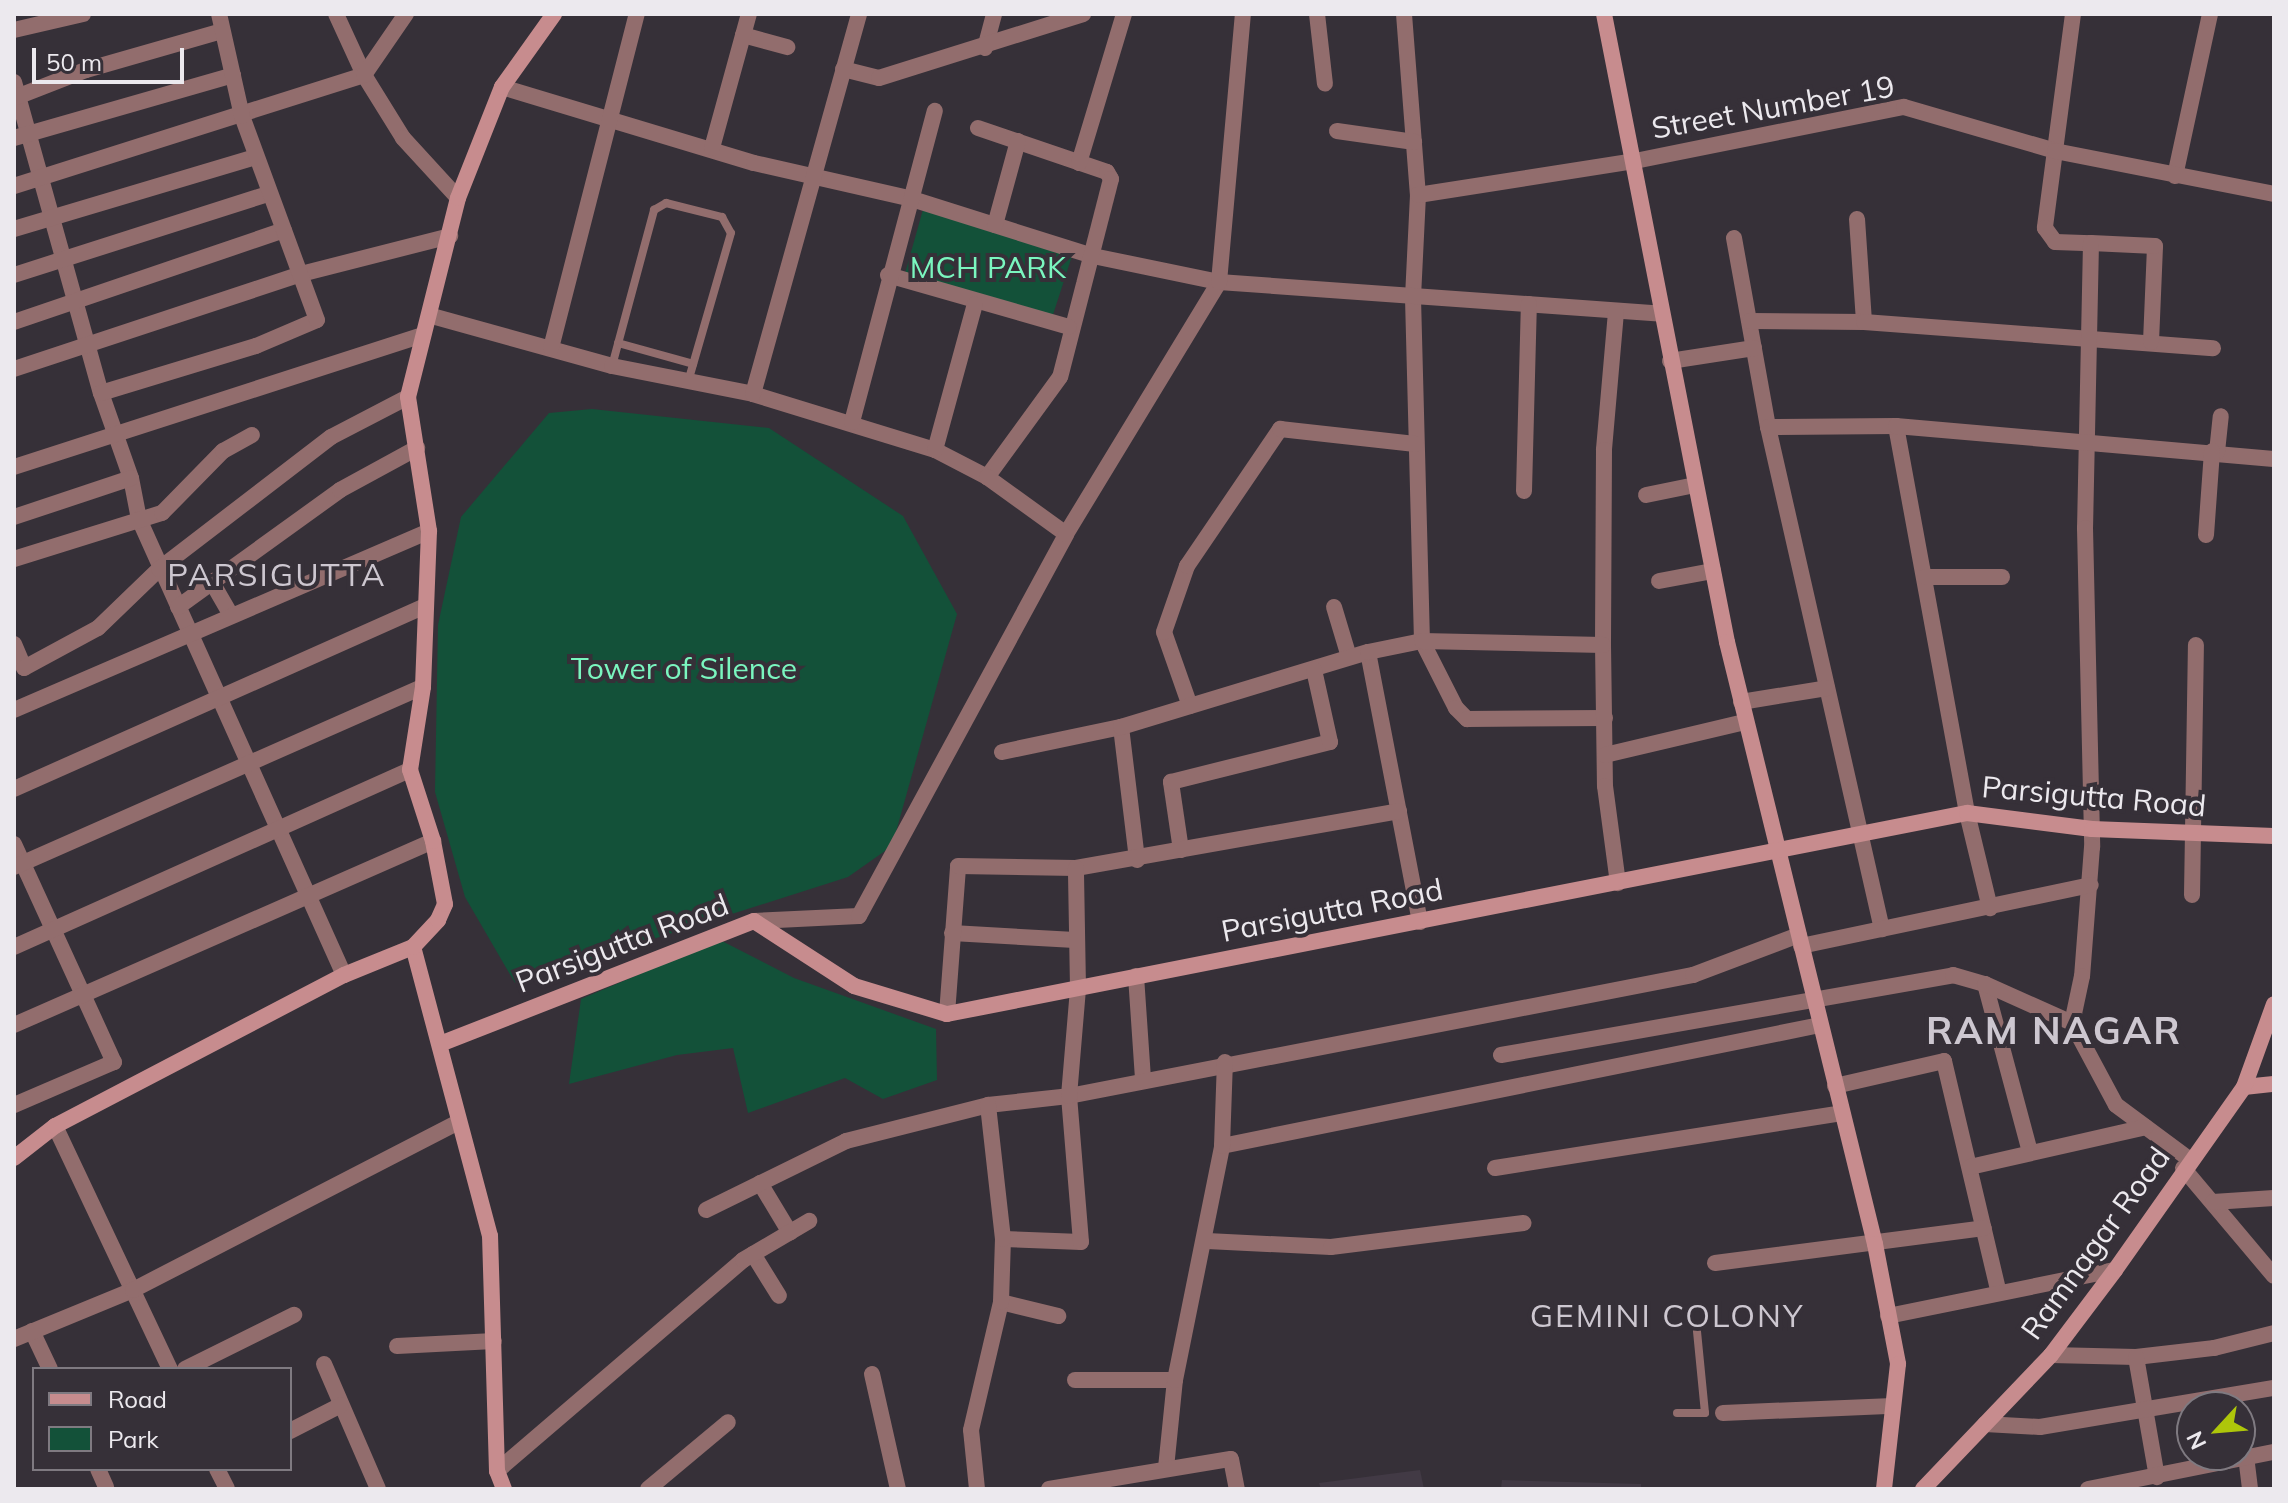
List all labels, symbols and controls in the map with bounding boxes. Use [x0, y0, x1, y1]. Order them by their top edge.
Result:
scale bar [36, 32, 188, 82]
text: 50 m [46, 47, 102, 77]
street label: Street Number 19 [1649, 68, 1897, 146]
park label: MCH PARK [910, 249, 1066, 285]
district label: PARSIGUTTA [167, 555, 387, 593]
park label: Tower of Silence [571, 650, 797, 686]
street label: Parsigutta Road [1980, 768, 2208, 824]
street label: Parsigutta Road [1218, 871, 1446, 949]
street label: Parsigutta Road [511, 886, 733, 1000]
district label: RAM NAGAR [1926, 1008, 2182, 1054]
street label: Ramnagar Road [2013, 1140, 2177, 1346]
district label: GEMINI COLONY [1530, 1296, 1804, 1334]
legend [32, 1367, 292, 1471]
text: Road [108, 1384, 167, 1414]
north arrow [2176, 1391, 2256, 1471]
text: Park [108, 1424, 159, 1454]
text: N [2180, 1427, 2212, 1454]

